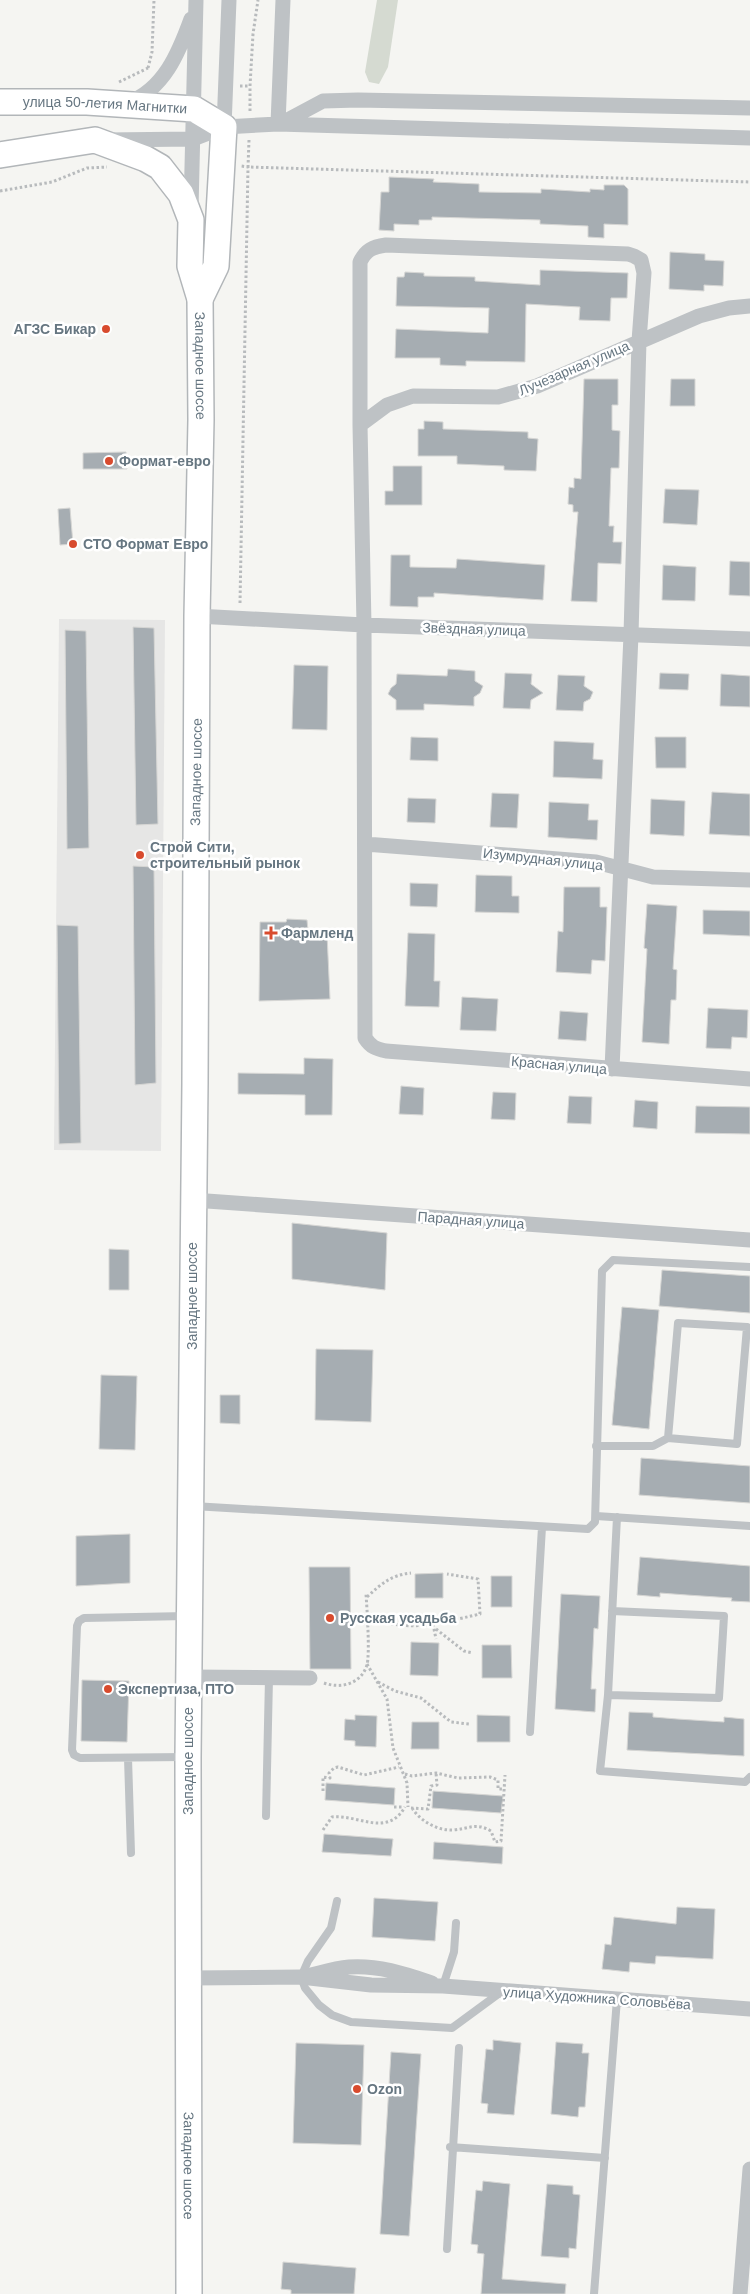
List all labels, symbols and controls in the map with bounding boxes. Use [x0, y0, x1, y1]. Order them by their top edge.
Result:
street label: улица 50-летия Магнитки [23, 94, 188, 117]
street label: Западное шоссе [192, 312, 209, 420]
place label: АГЗС Бикар [14, 321, 96, 337]
marker: АГЗС Бикар [100, 323, 112, 335]
street label: Лучезарная улица [516, 337, 632, 399]
place label: Формат-евро [119, 453, 211, 469]
marker: Формат-евро [103, 455, 115, 467]
place label: СТО Формат Евро [83, 536, 208, 552]
marker: СТО Формат Евро [67, 538, 79, 550]
street label: Звёздная улица [422, 619, 526, 639]
street label: Западное шоссе [187, 718, 205, 826]
place label: Строй Сити, строительный рынок [150, 839, 301, 871]
street label: Изумрудная улица [482, 845, 604, 873]
marker: Строй Сити, строительный рынок [134, 849, 146, 861]
place label: Фармленд [281, 925, 353, 941]
marker: Фармленд [265, 927, 277, 939]
street label: Красная улица [510, 1053, 608, 1077]
street label: Парадная улица [417, 1208, 525, 1232]
street label: Западное шоссе [184, 1242, 200, 1350]
place label: Русская усадьба [340, 1610, 457, 1626]
marker: Русская усадьба [324, 1612, 336, 1624]
place label: Экспертиза, ПТО [118, 1681, 234, 1697]
marker: Экспертиза, ПТО [102, 1683, 114, 1695]
street label: Западное шоссе [180, 1707, 196, 1815]
street label: улица Художника Соловьёва [503, 1983, 692, 2013]
place label: Ozon [367, 2081, 402, 2097]
marker: Ozon [351, 2083, 363, 2095]
street label: Западное шоссе [181, 2112, 197, 2220]

